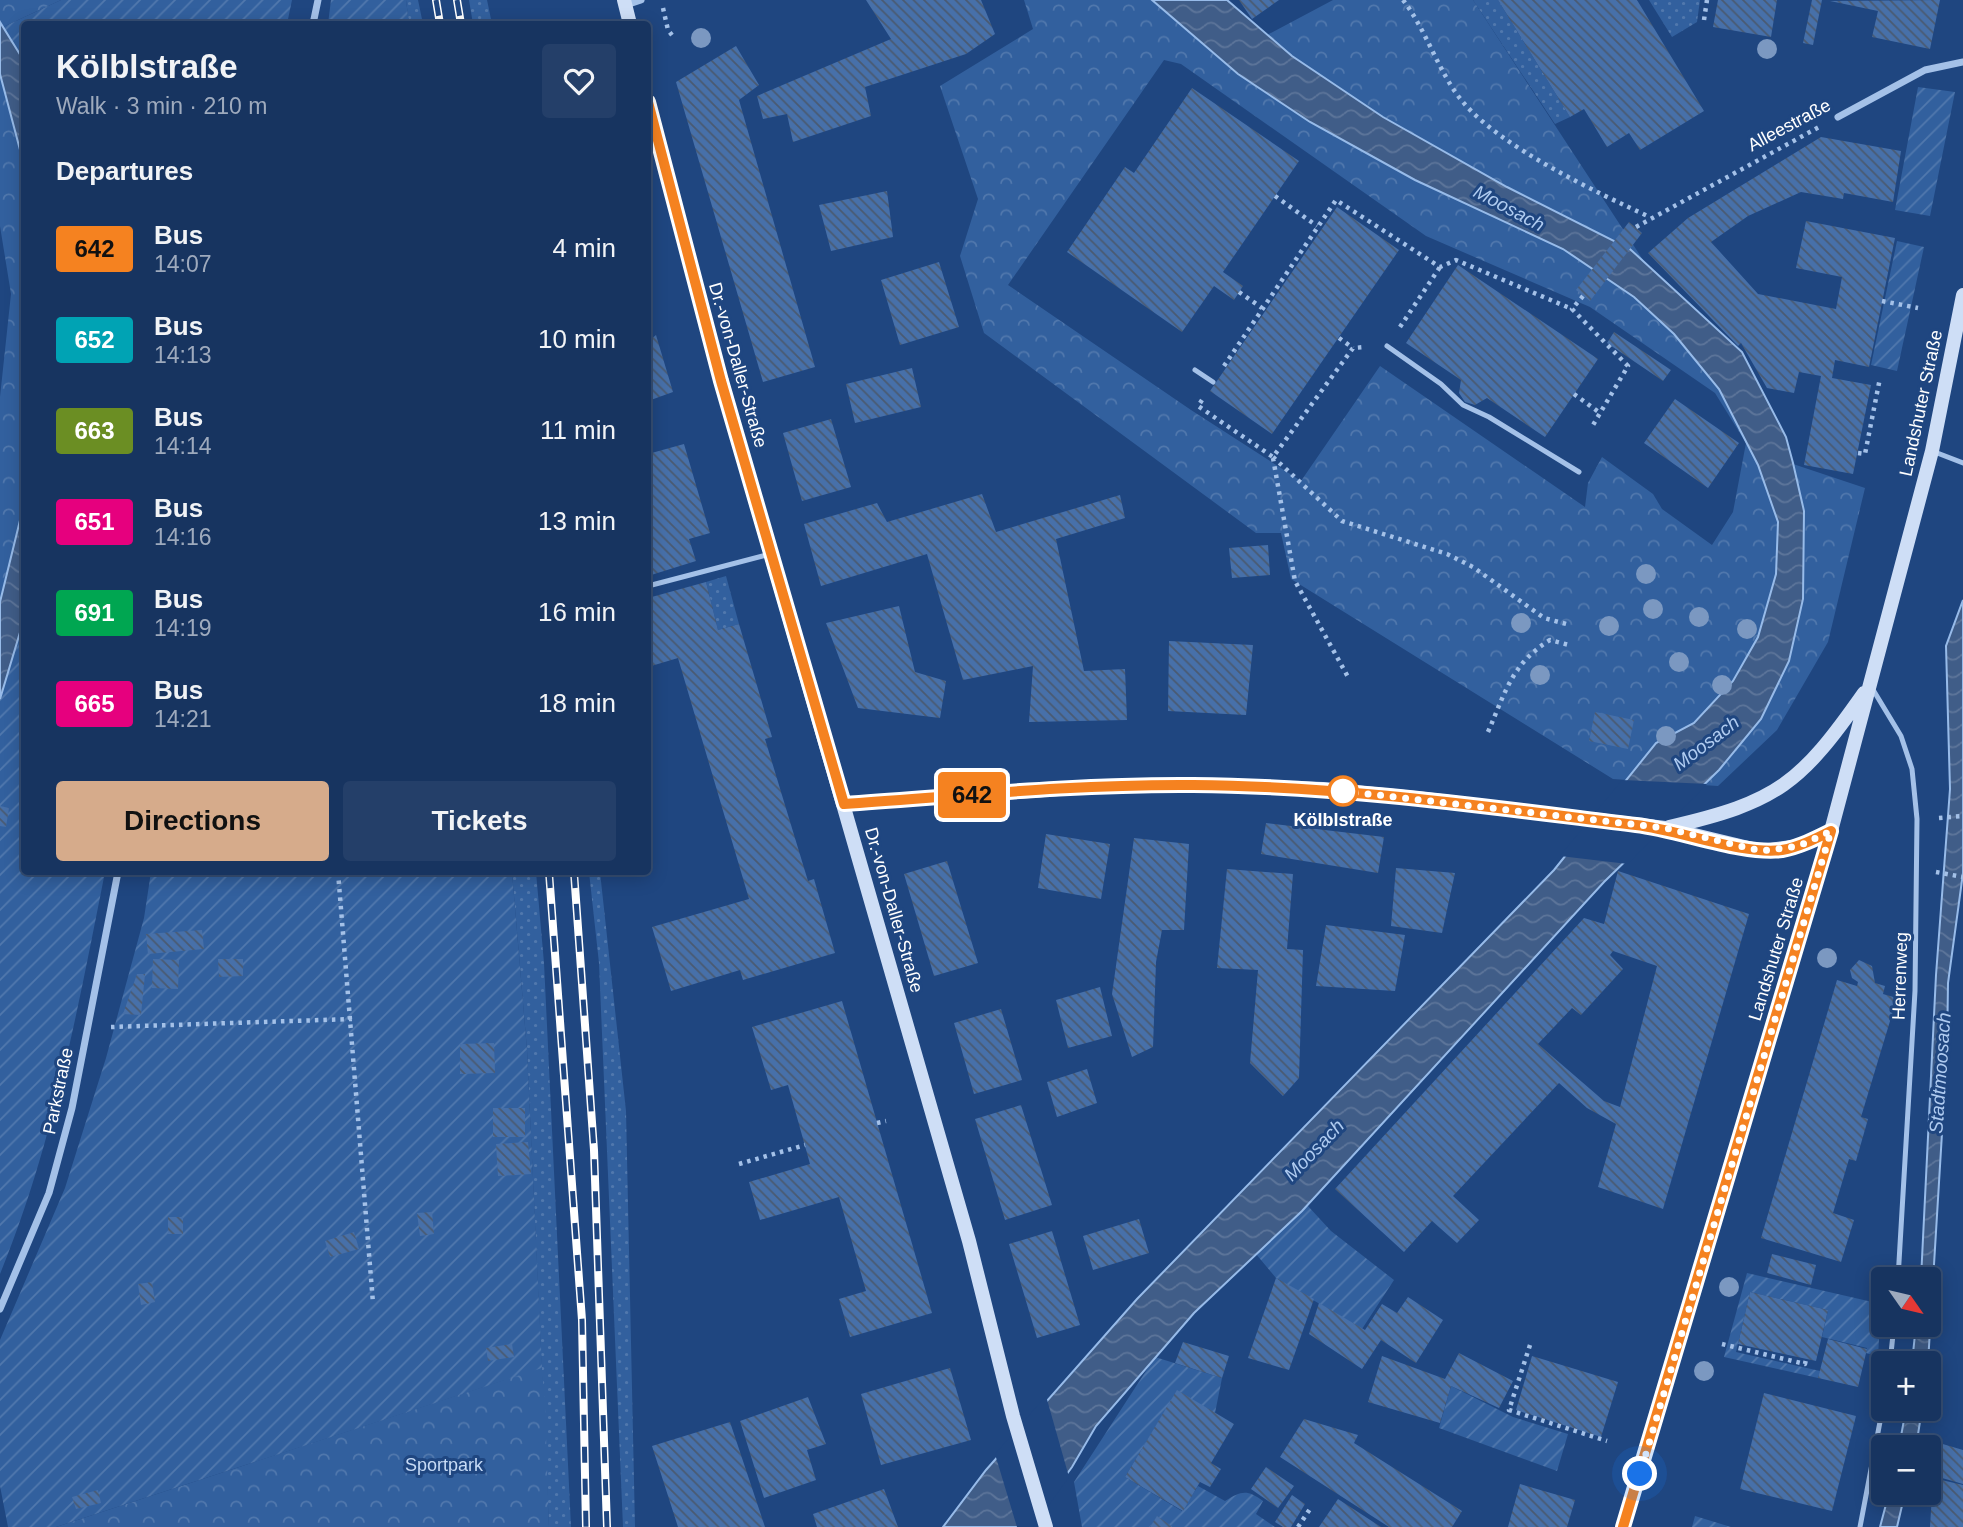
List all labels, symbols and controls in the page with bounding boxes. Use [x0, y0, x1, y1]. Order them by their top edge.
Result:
button: heart [542, 44, 616, 118]
text: Kölblstraße [56, 48, 238, 85]
text: Walk · 3 min · 210 m [56, 93, 267, 119]
street label: Alleestraße [1744, 95, 1834, 155]
text: Departures [56, 156, 193, 186]
water label: Moosach [1470, 181, 1548, 235]
text: Bus [154, 220, 203, 250]
text: 4 min [552, 233, 616, 263]
text: 642 [74, 235, 115, 262]
text: 14:07 [154, 251, 212, 277]
street label: Dr.-von-Daller-Straße [705, 280, 771, 450]
text: Bus [154, 311, 203, 341]
text: 10 min [538, 324, 616, 354]
text: 652 [74, 326, 115, 353]
street label: Landshuter Straße [1896, 328, 1946, 478]
text: 14:13 [154, 342, 212, 368]
text: Bus [154, 402, 203, 432]
text: 11 min [540, 415, 616, 445]
text: 663 [74, 417, 115, 444]
text: 14:14 [154, 433, 212, 459]
text: Bus [154, 493, 203, 523]
text: 13 min [538, 506, 616, 536]
text: 651 [74, 508, 115, 535]
text: 14:16 [154, 524, 212, 550]
text: Bus [154, 584, 203, 614]
text: 16 min [538, 597, 616, 627]
text: 691 [74, 599, 115, 626]
text: 14:19 [154, 615, 212, 641]
text: Bus [154, 675, 203, 705]
text: 18 min [538, 688, 616, 718]
text: 665 [74, 690, 115, 717]
text: 14:21 [154, 706, 212, 732]
water label: Moosach [1669, 711, 1743, 775]
line badge: 642 [932, 772, 1012, 818]
marker: Kölblstraße [1328, 776, 1358, 806]
button: Directions [56, 781, 329, 861]
button: Tickets [343, 781, 616, 861]
text: 642 [952, 781, 992, 808]
place label: Kölblstraße [1293, 810, 1393, 830]
street label: Dr.-von-Daller-Straße [861, 825, 927, 995]
street label: Landshuter Straße [1745, 875, 1807, 1023]
street label: Herrenweg [1888, 932, 1912, 1020]
water label: Stadtmoosach [1925, 1012, 1955, 1134]
street label: Parkstraße [39, 1046, 77, 1136]
water label: Moosach [1280, 1115, 1348, 1185]
north arrow [1871, 1267, 1941, 1337]
map controls [1871, 1267, 1941, 1505]
button: + [1871, 1351, 1941, 1421]
button: − [1871, 1435, 1941, 1505]
park label: Sportpark [405, 1455, 484, 1475]
your location [1622, 1456, 1657, 1491]

